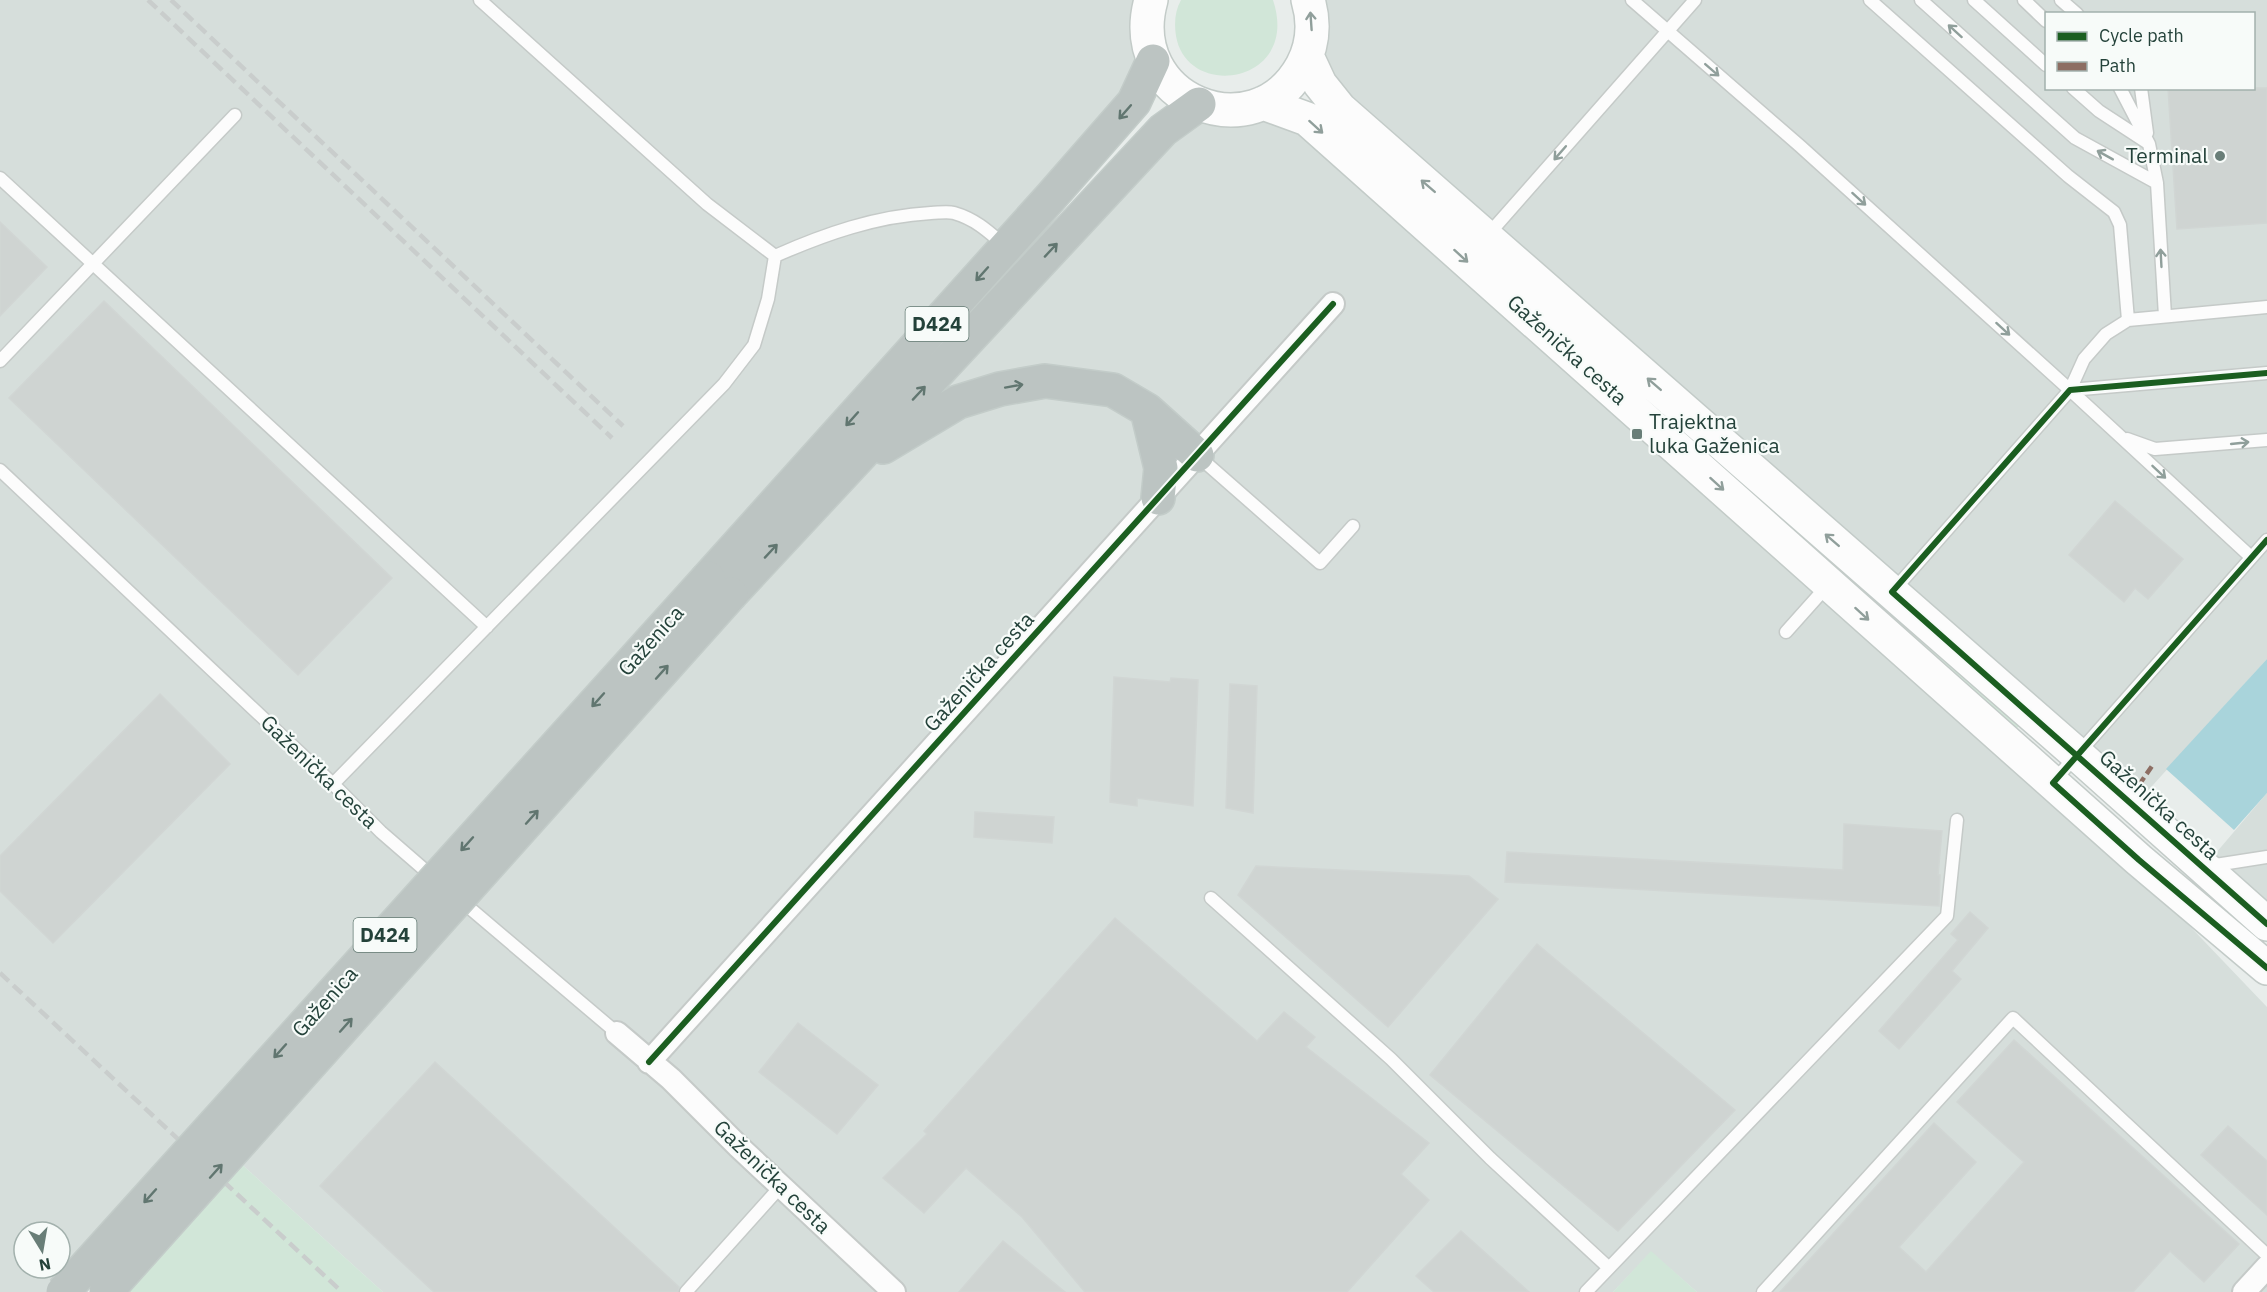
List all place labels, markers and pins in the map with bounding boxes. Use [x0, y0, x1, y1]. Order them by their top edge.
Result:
place label: Terminal [2126, 141, 2208, 169]
marker: Terminal [2213, 149, 2227, 163]
place label: Trajektna luka Gaženica [1649, 407, 1780, 459]
marker: Trajektna luka Gaženica [1630, 427, 1644, 441]

